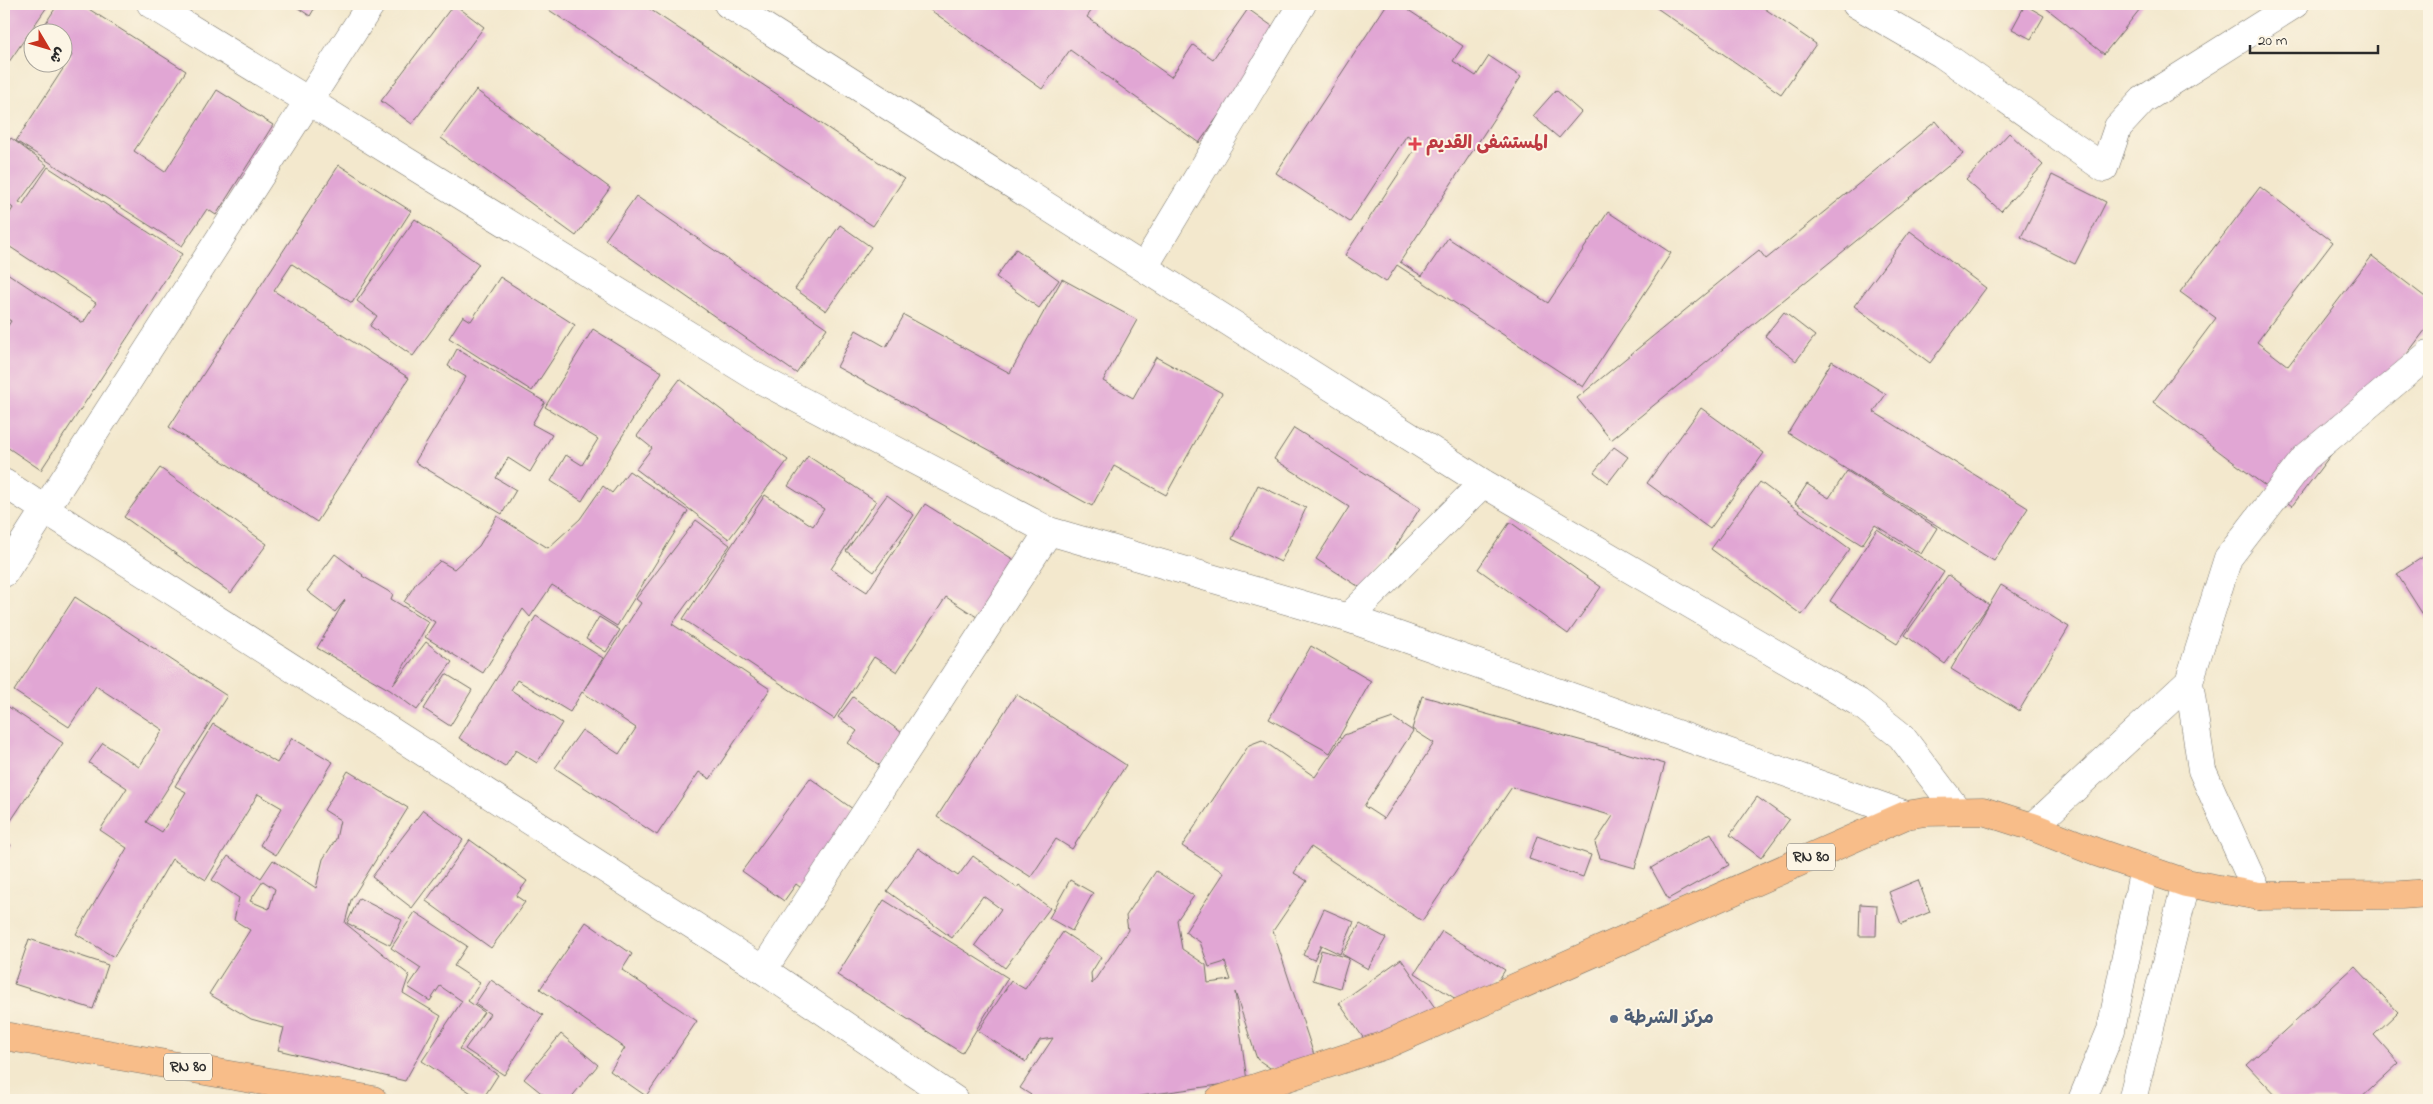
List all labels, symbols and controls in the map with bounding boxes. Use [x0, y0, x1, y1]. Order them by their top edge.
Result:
north arrow [22, 22, 72, 72]
scale bar [2250, 22, 2378, 54]
text: 20 m [2258, 30, 2288, 52]
text: ش [44, 43, 70, 68]
place label: المستشفى القديم [1426, 131, 1548, 157]
marker: المستشفى القديم [1408, 137, 1422, 151]
road number: RN 80 [1787, 844, 1835, 870]
place label: مركز الشرطة [1624, 1006, 1714, 1032]
marker: مركز الشرطة [1608, 1013, 1620, 1025]
road number: RN 80 [164, 1054, 212, 1080]

